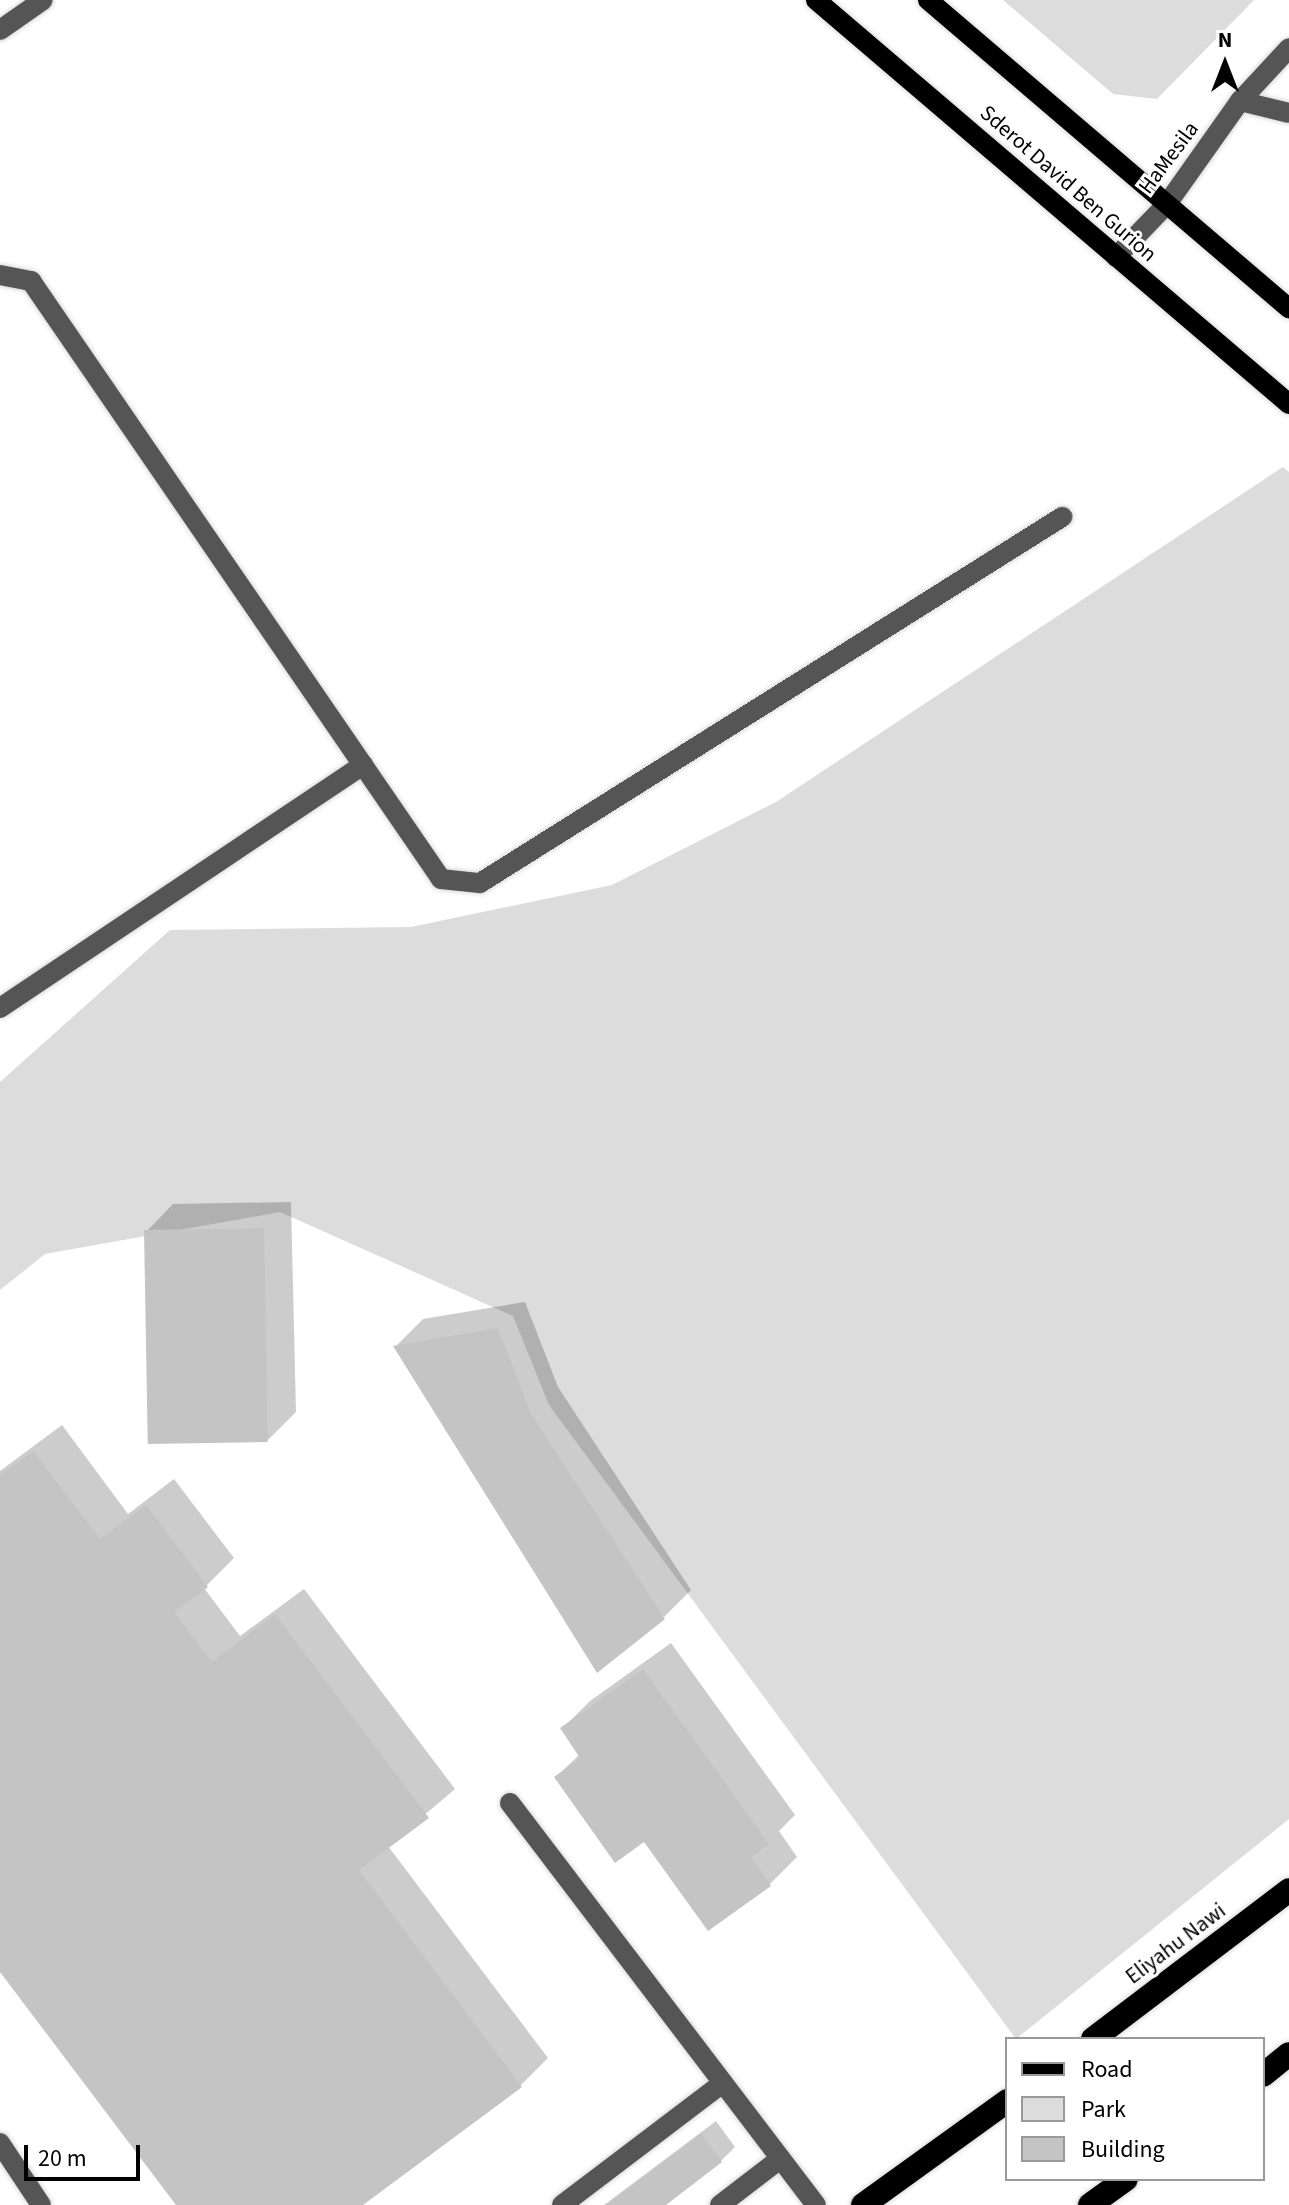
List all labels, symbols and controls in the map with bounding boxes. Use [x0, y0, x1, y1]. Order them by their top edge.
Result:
north arrow [1185, 24, 1265, 104]
text: N [1218, 24, 1232, 56]
street label: Sderot David Ben Gurion [974, 100, 1162, 268]
street label: HaMesila [1133, 117, 1205, 199]
street label: Eliyahu Nawi [1121, 1898, 1231, 1990]
legend [1005, 2037, 1265, 2181]
text: Road [1081, 2052, 1133, 2087]
text: Park [1081, 2092, 1126, 2127]
scale bar [28, 2129, 144, 2179]
text: Building [1081, 2132, 1165, 2167]
text: 20 m [38, 2141, 87, 2176]

